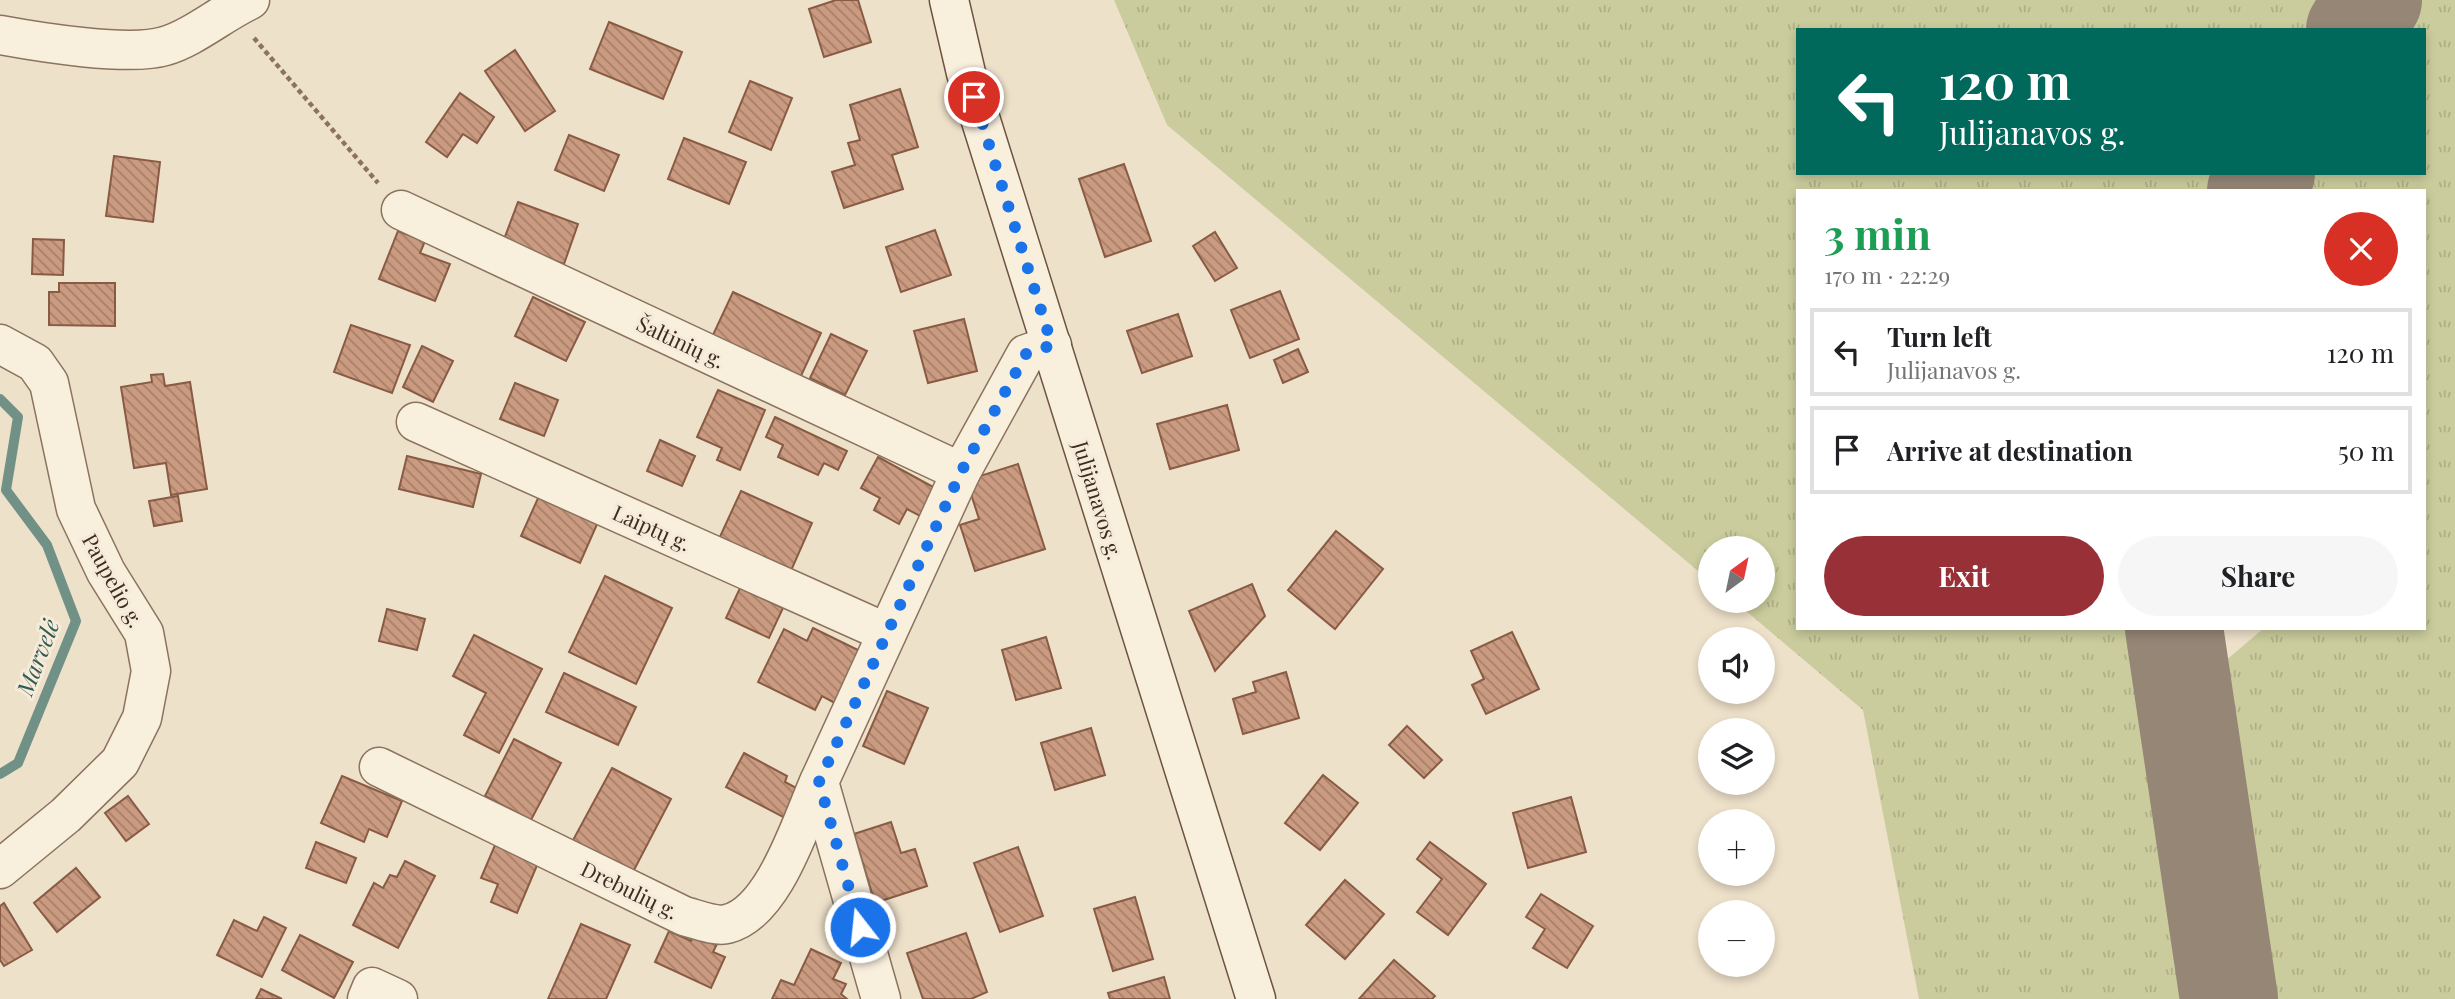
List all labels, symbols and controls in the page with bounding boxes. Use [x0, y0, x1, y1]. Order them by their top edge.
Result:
text: 120 m [1939, 47, 2071, 112]
icon: left [1824, 56, 1915, 147]
pin [944, 67, 1004, 127]
icon: arrive [955, 78, 993, 116]
text: Julijanavos g. [1939, 110, 2126, 153]
text: 3 min [1824, 205, 1931, 261]
button: close [2324, 212, 2398, 286]
text: 170 m · 22:29 [1824, 259, 1950, 290]
street label: Šaltinių g. [633, 308, 729, 374]
text: Turn left [1887, 319, 1992, 354]
icon: left [1828, 333, 1866, 371]
text: 120 m [2327, 335, 2394, 370]
text: Julijanavos g. [1887, 354, 2021, 385]
icon: arrive [1828, 431, 1866, 469]
text: Arrive at destination [1887, 433, 2133, 468]
text: 50 m [2338, 433, 2394, 468]
street label: Julijanavos g. [1067, 436, 1130, 563]
street label: Laiptų g. [609, 497, 695, 557]
street label: Paupelio g. [77, 528, 151, 632]
north arrow [1698, 536, 1774, 612]
map controls [1698, 536, 1775, 977]
button: Exit [1824, 536, 2104, 616]
button: Share [2118, 536, 2398, 616]
water label: Marvelė [8, 614, 66, 701]
button: sound [1698, 627, 1775, 704]
button: layers [1698, 718, 1775, 795]
button: + [1698, 809, 1775, 886]
street label: Drebulių g. [577, 853, 683, 925]
position arrow [823, 890, 897, 964]
button: − [1698, 900, 1775, 977]

